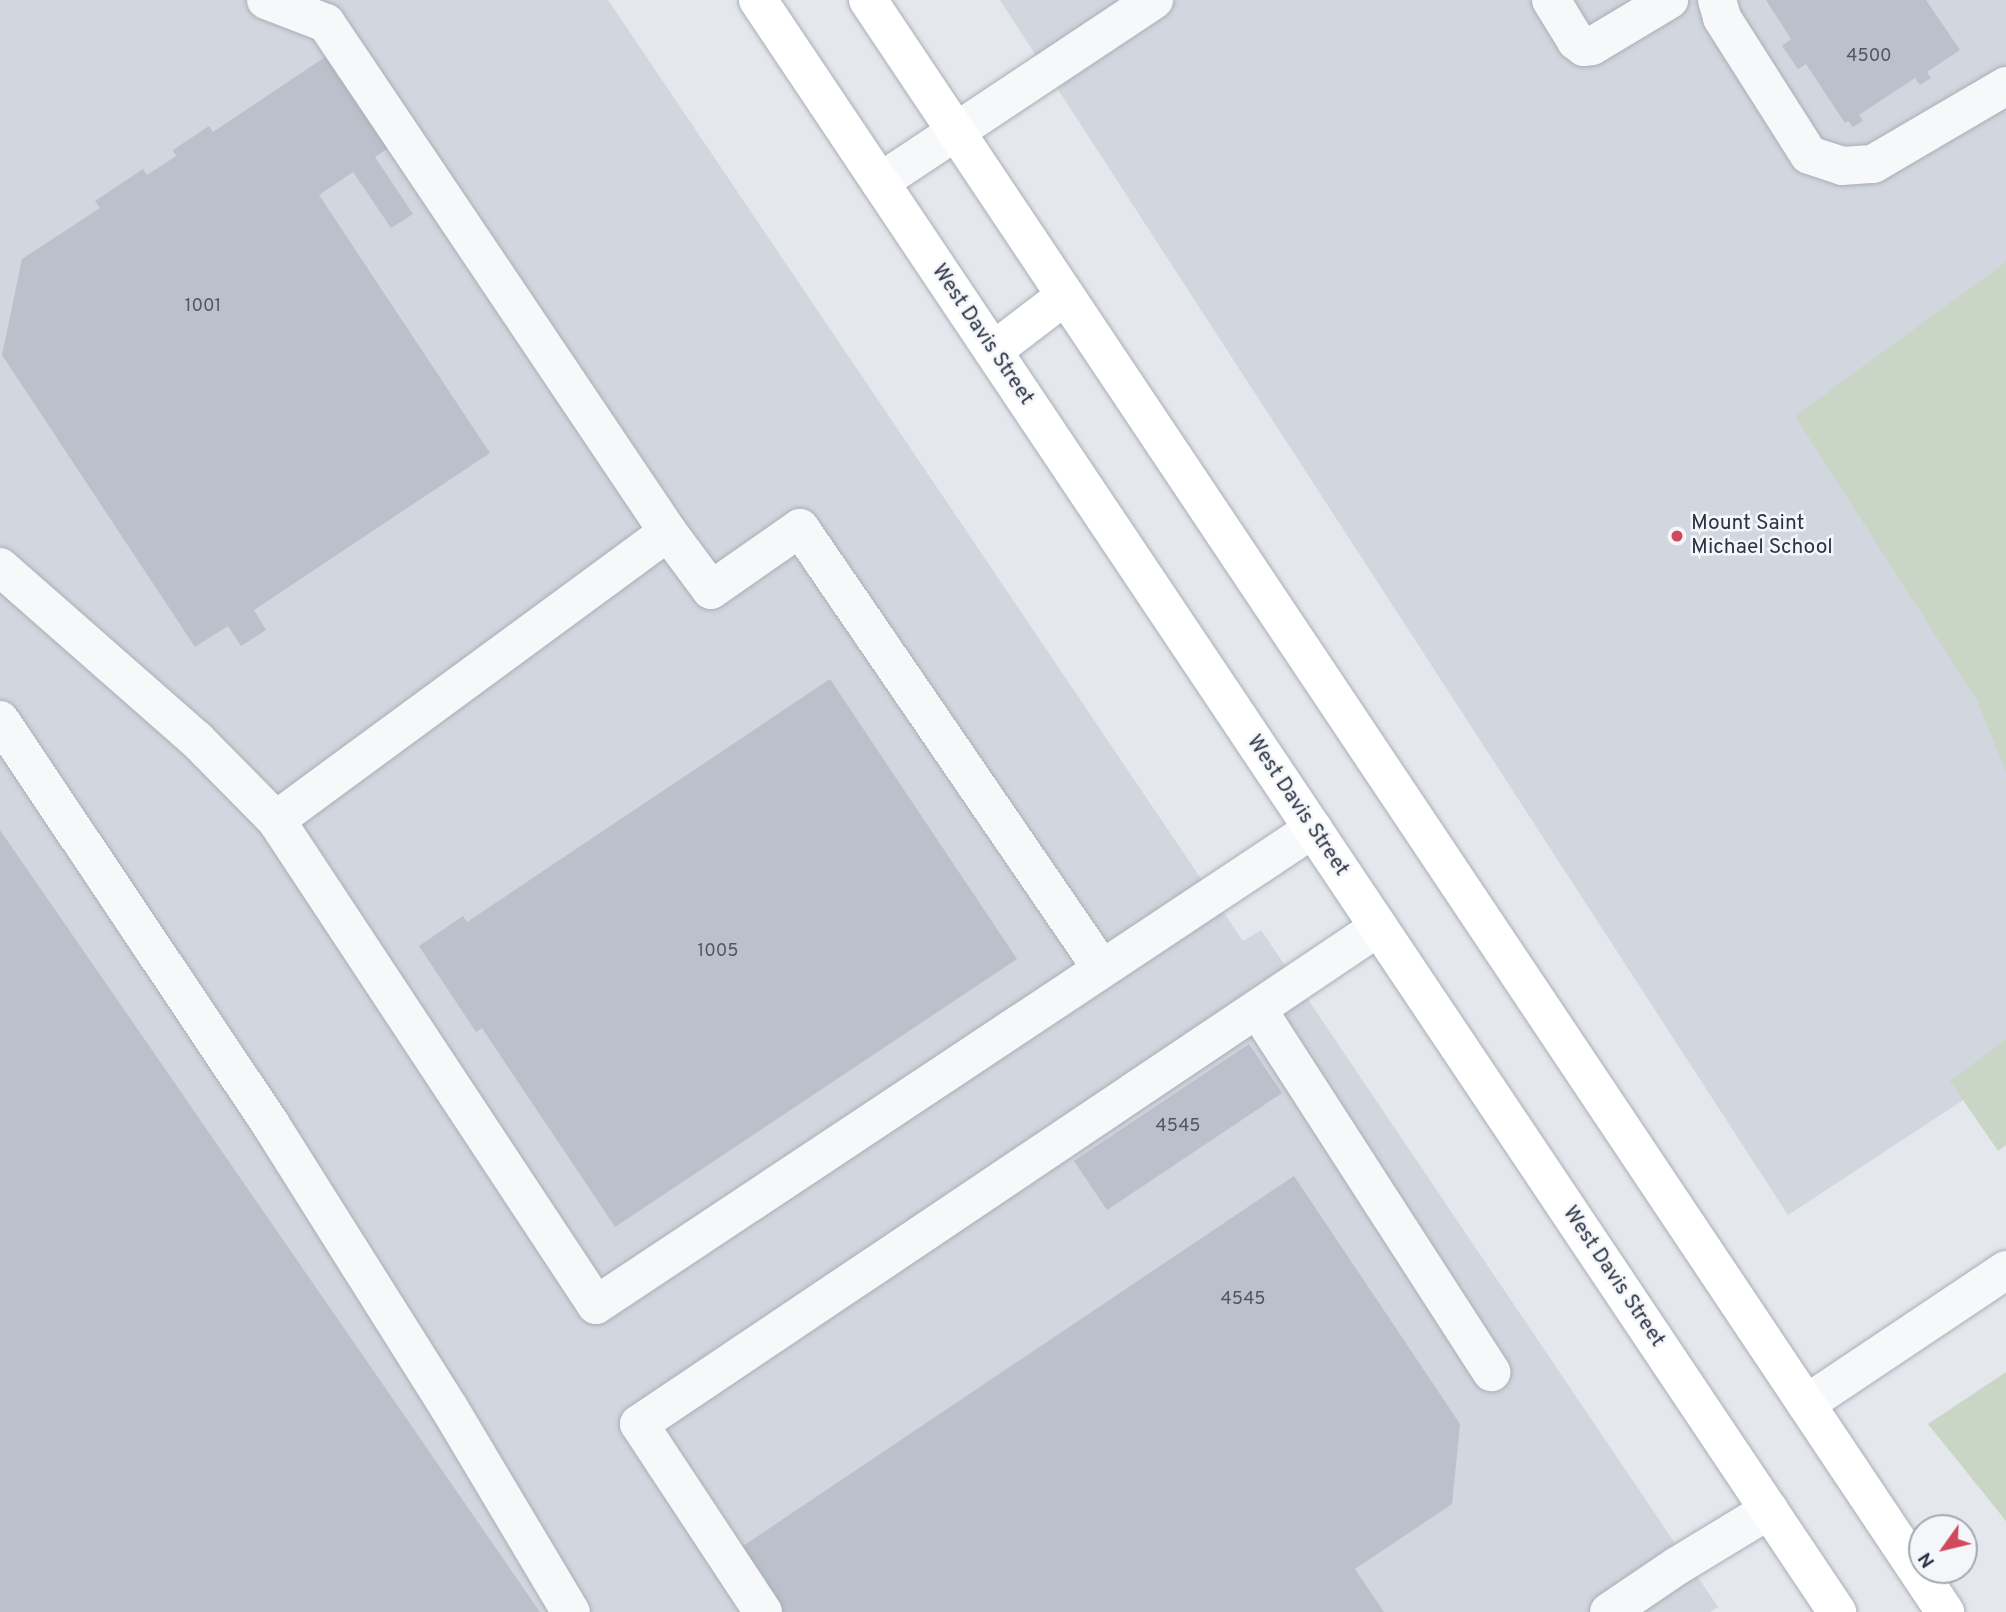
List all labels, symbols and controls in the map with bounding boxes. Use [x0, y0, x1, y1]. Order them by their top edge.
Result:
house number: 4500 [1846, 46, 1892, 68]
street label: West Davis Street [926, 260, 1038, 410]
house number: 1001 [185, 296, 221, 318]
place label: Mount Saint Michael School [1691, 511, 1833, 561]
marker: Mount Saint Michael School [1669, 528, 1685, 544]
street label: West Davis Street [1241, 731, 1353, 881]
house number: 1005 [698, 941, 738, 963]
house number: 4545 [1155, 1116, 1201, 1138]
street label: West Davis Street [1557, 1202, 1669, 1352]
house number: 4545 [1220, 1289, 1266, 1311]
north arrow [1908, 1514, 1978, 1584]
text: N [1913, 1547, 1941, 1572]

